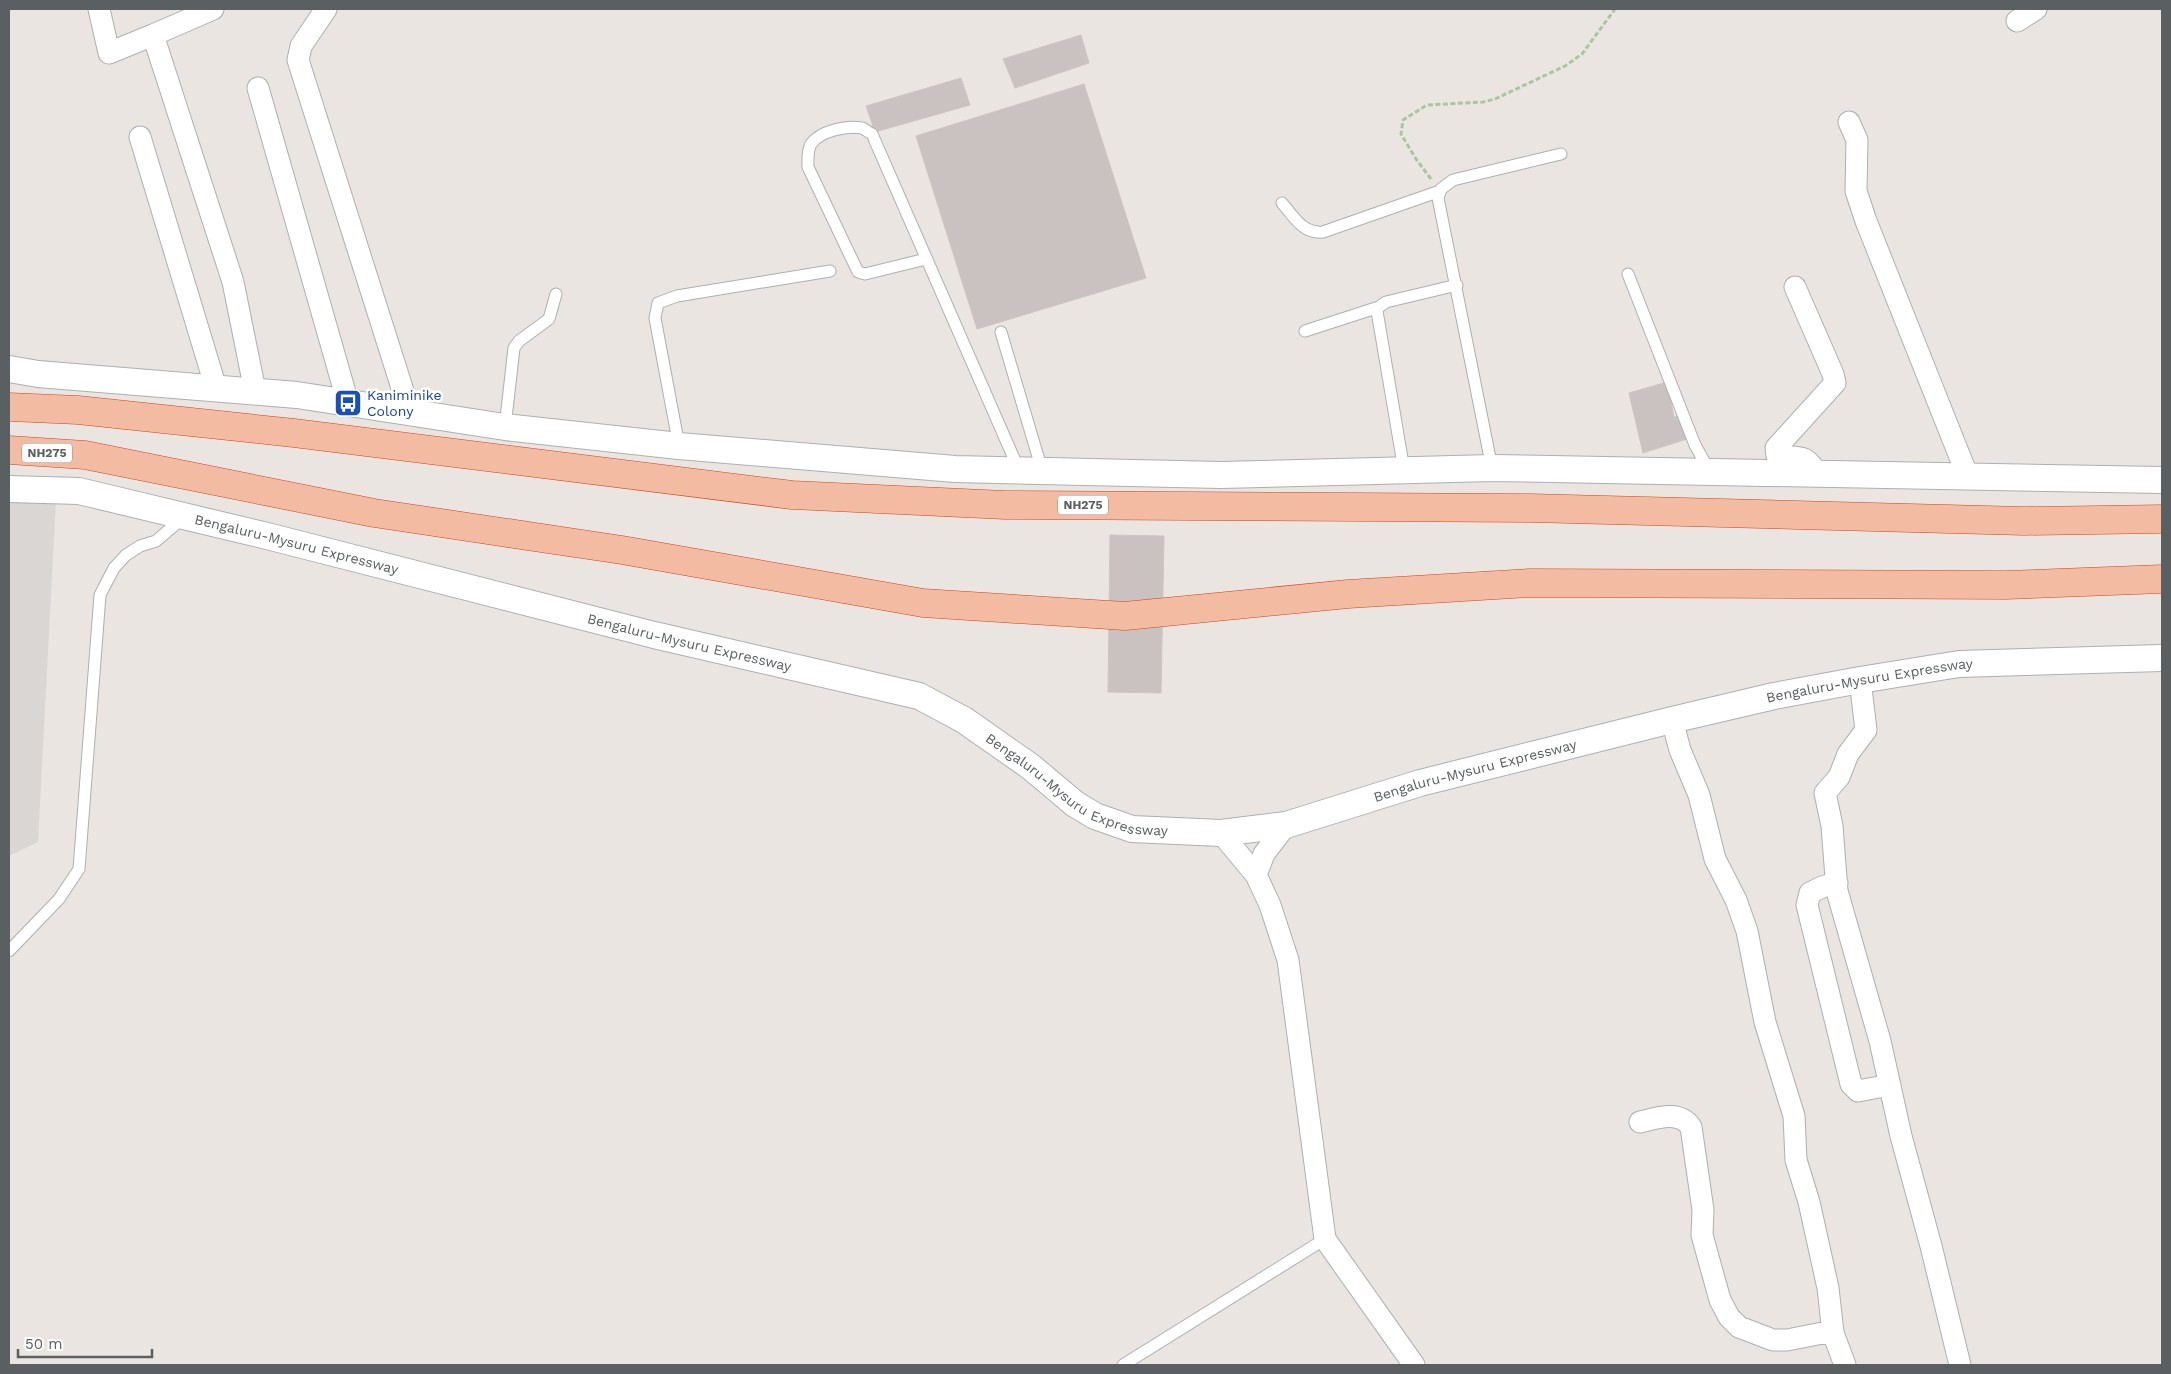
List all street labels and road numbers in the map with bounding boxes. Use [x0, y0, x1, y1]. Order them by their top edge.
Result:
road number: NH275 [22, 443, 72, 462]
road number: NH275 [1058, 496, 1108, 514]
street label: Bengaluru-Mysuru Expressway [193, 511, 401, 577]
street label: Bengaluru-Mysuru Expressway [586, 610, 794, 675]
street label: Bengaluru-Mysuru Expressway [1765, 656, 1974, 706]
street label: Bengaluru-Mysuru Expressway [983, 730, 1169, 839]
street label: Bengaluru-Mysuru Expressway [1372, 736, 1579, 805]

